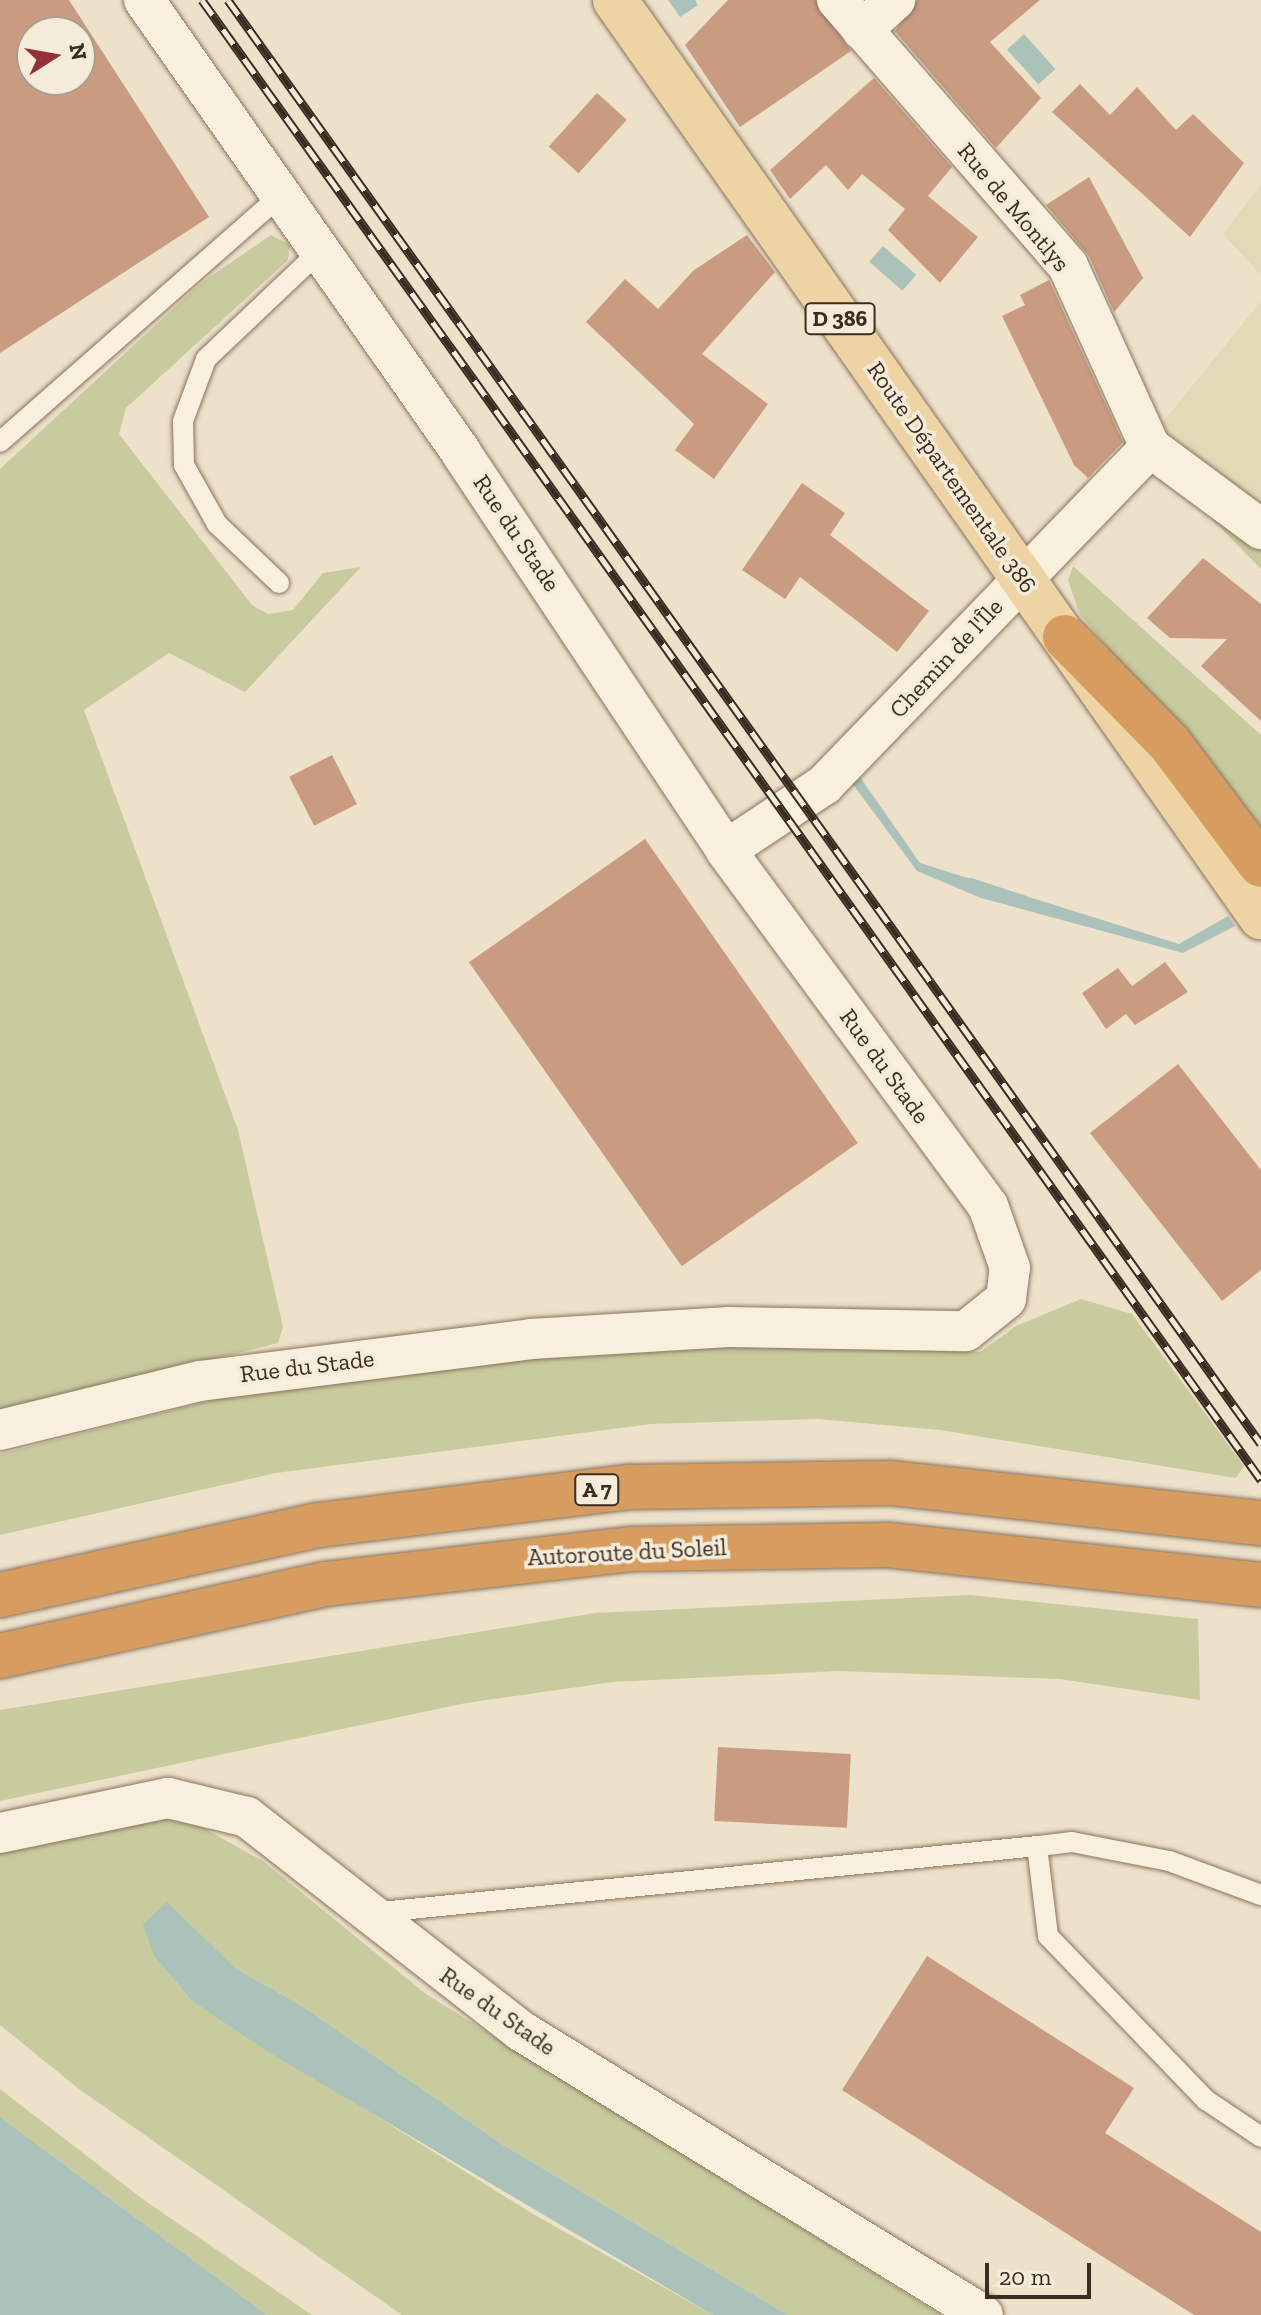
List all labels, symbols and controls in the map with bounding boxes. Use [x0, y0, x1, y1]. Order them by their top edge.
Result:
north arrow [16, 16, 96, 96]
text: N [63, 41, 93, 62]
street label: Rue de Montlys [952, 137, 1076, 277]
road number: D 386 [804, 301, 876, 337]
street label: Route Départementale 386 [861, 356, 1043, 598]
street label: Rue du Stade [467, 469, 567, 597]
street label: Chemin de l'Île [883, 592, 1009, 724]
street label: Rue du Stade [834, 1003, 936, 1129]
street label: Rue du Stade [238, 1343, 376, 1389]
road number: A 7 [573, 1472, 621, 1508]
street label: Autoroute du Soleil [527, 1532, 727, 1572]
street label: Rue du Stade [435, 1961, 561, 2061]
scale bar [989, 2247, 1095, 2297]
text: 20 m [999, 2262, 1051, 2291]

